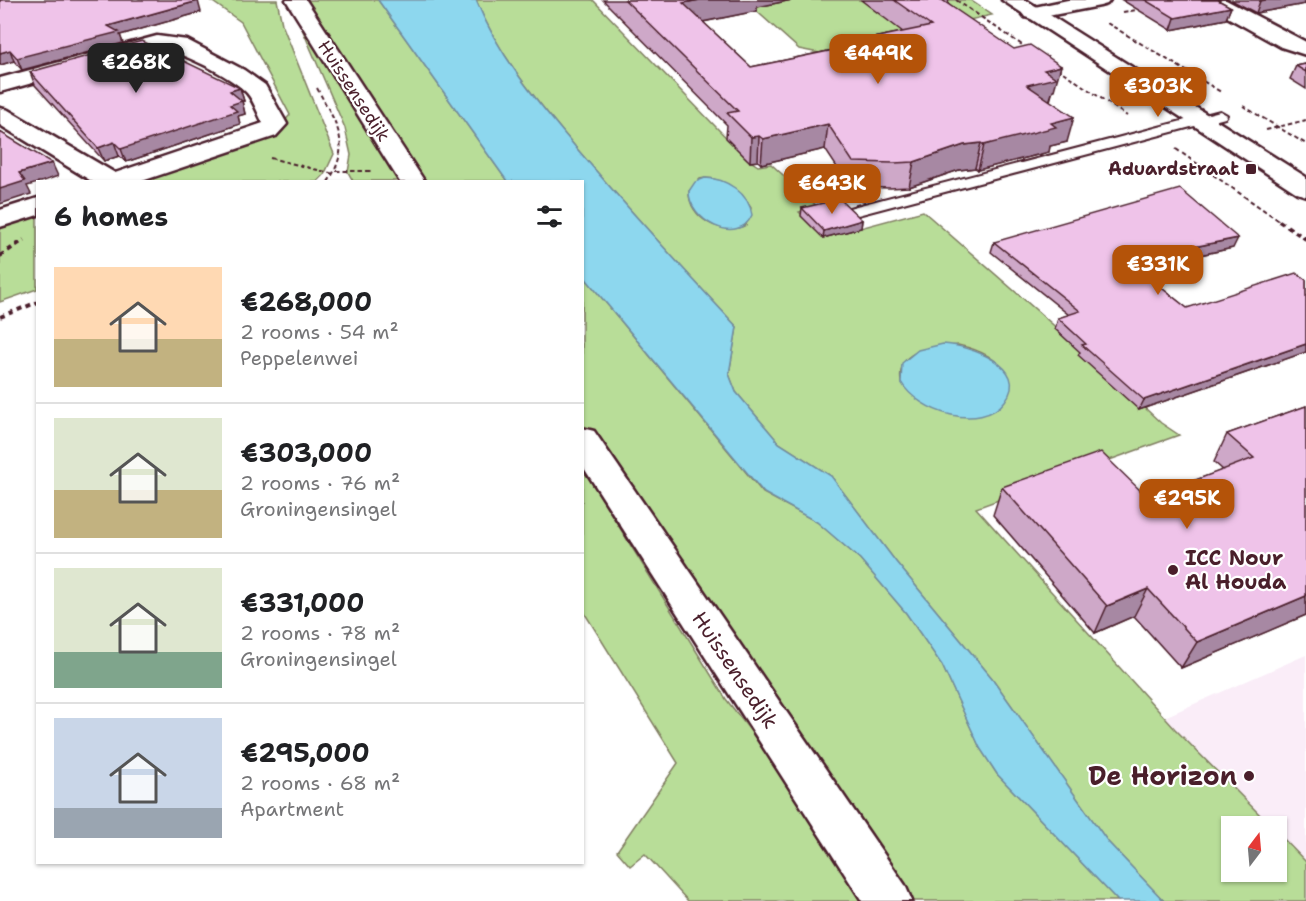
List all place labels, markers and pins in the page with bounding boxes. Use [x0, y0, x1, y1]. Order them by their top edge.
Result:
pin: €449K [836, 34, 920, 85]
pin: €268K [94, 43, 178, 94]
pin: €303K [1116, 67, 1200, 118]
place label: Aduardstraat [1108, 157, 1239, 181]
marker: Aduardstraat [1244, 162, 1258, 176]
pin: €643K [790, 164, 874, 215]
pin: €331K [1116, 245, 1200, 296]
pin: €295K [1145, 479, 1229, 530]
place label: ICC Nour Al Houda [1185, 544, 1287, 596]
marker: ICC Nour Al Houda [1166, 563, 1180, 577]
place label: De Horizon [1088, 758, 1237, 793]
marker: De Horizon [1242, 769, 1256, 783]

